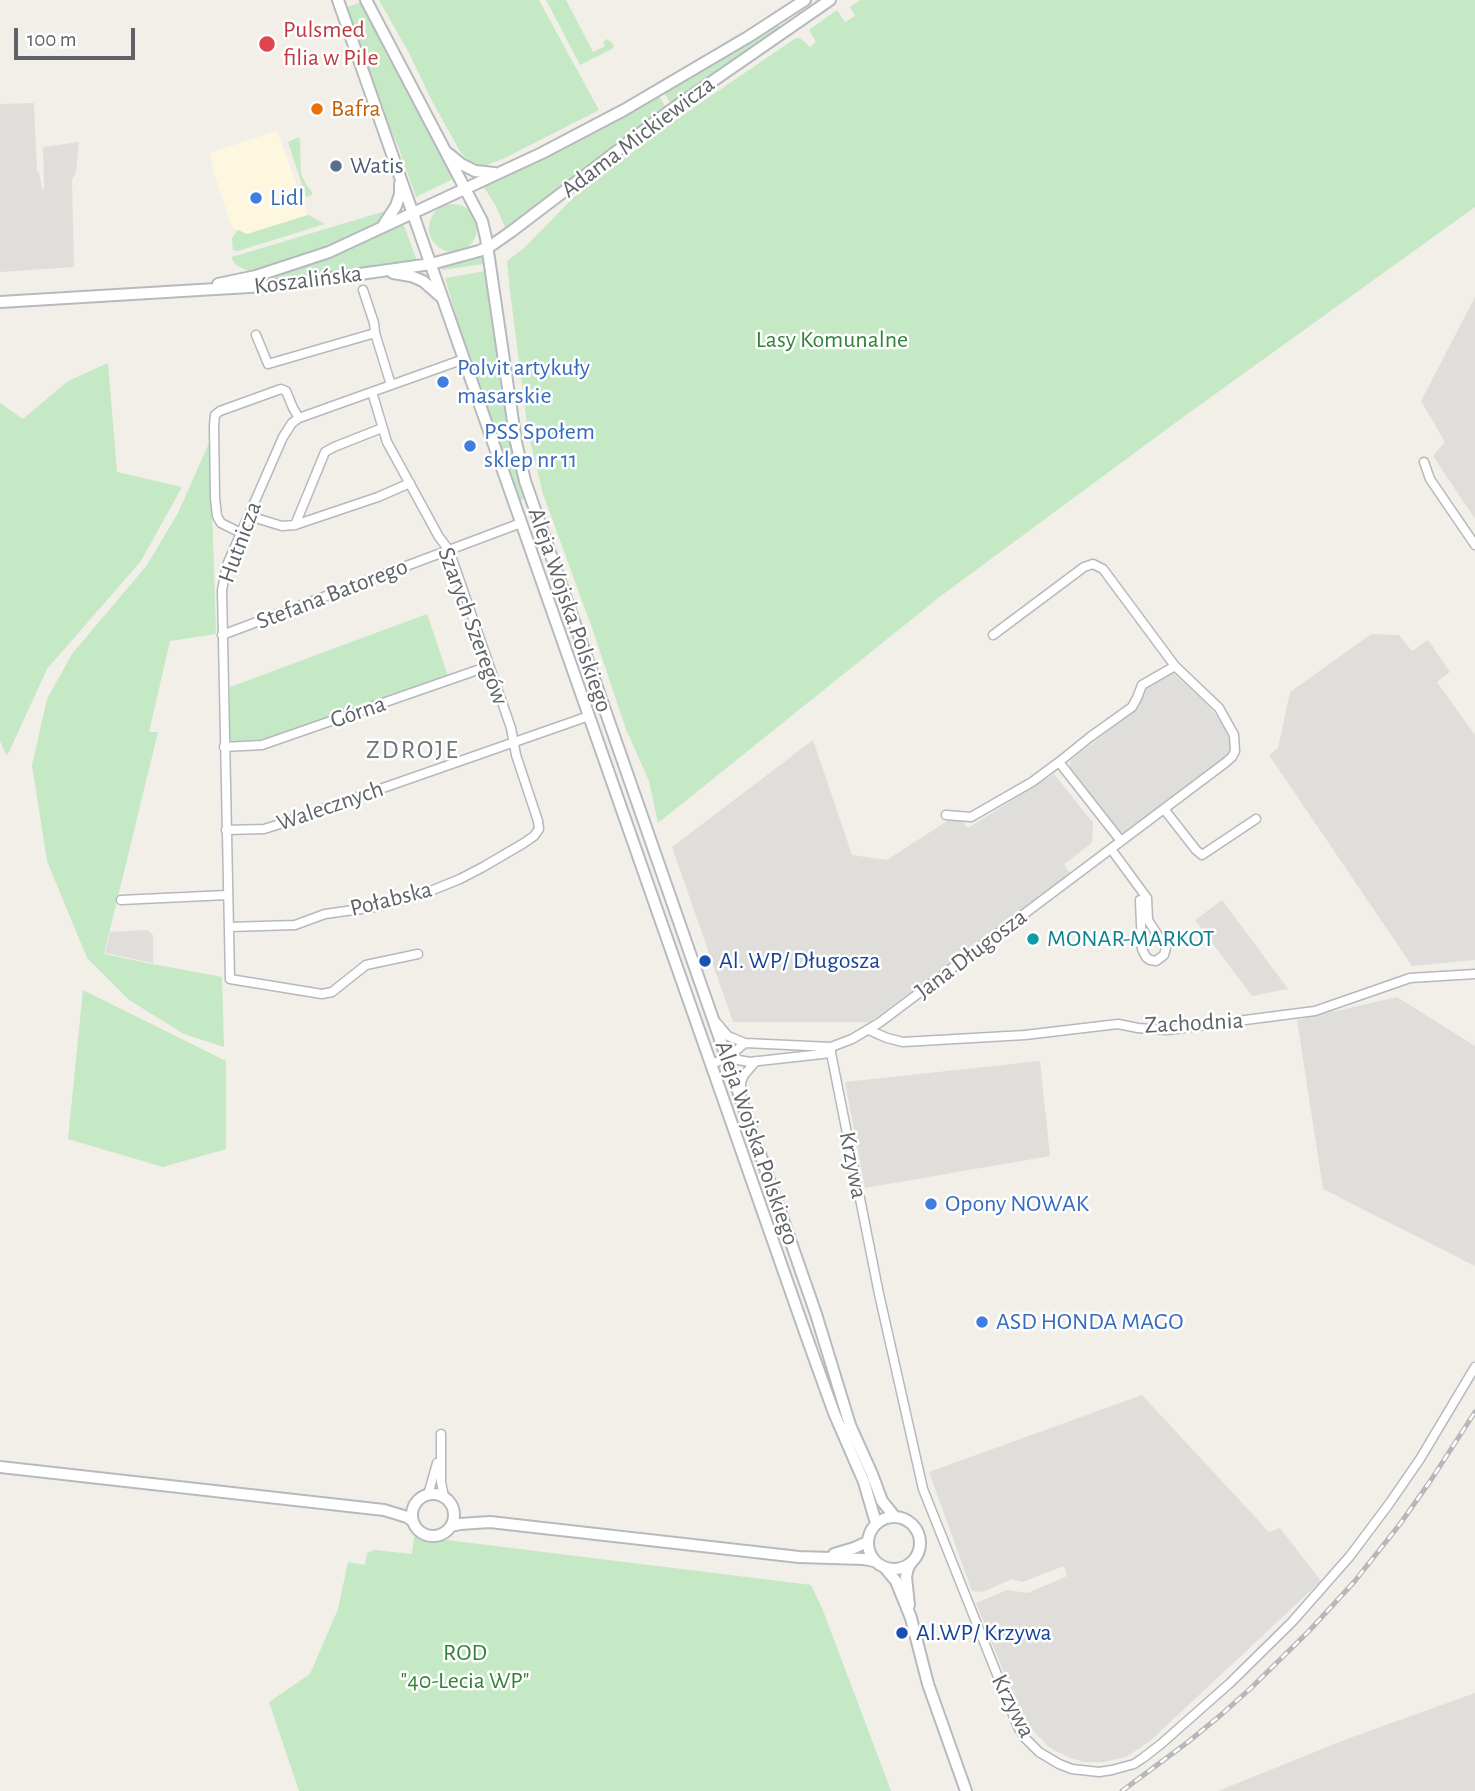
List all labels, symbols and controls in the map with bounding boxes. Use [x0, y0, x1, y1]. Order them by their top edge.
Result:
scale bar [18, 14, 138, 58]
place label: Pulsmed filia w Pile [283, 16, 379, 72]
text: 100 m [27, 29, 77, 50]
marker: Pulsmed filia w Pile [257, 34, 277, 54]
street label: Adama Mickiewicza [555, 70, 721, 204]
place label: Bafra [331, 95, 381, 123]
marker: Bafra [309, 101, 325, 117]
place label: Watis [350, 152, 404, 180]
marker: Watis [328, 158, 344, 174]
place label: Lidl [270, 184, 304, 212]
marker: Lidl [248, 190, 264, 206]
street label: Koszalińska [252, 259, 364, 301]
park label: Lasy Komunalne [756, 326, 908, 354]
place label: Polvit artykuły masarskie [457, 354, 590, 410]
marker: Polvit artykuły masarskie [435, 374, 451, 390]
place label: PSS Społem sklep nr 11 [484, 418, 595, 474]
marker: PSS Społem sklep nr 11 [462, 438, 478, 454]
street label: Hutnicza [212, 497, 268, 587]
street label: Aleja Wojska Polskiego [522, 504, 618, 716]
street label: Szarych Szeregów [431, 543, 515, 709]
street label: Stefana Batorego [252, 552, 412, 636]
street label: Górna [327, 689, 389, 735]
district label: ZDROJE [367, 734, 459, 766]
street label: Walecznych [273, 774, 387, 838]
street label: Połabska [347, 875, 435, 923]
street label: Jana Długosza [909, 903, 1033, 1005]
place label: MONAR-MARKOT [1047, 925, 1214, 953]
marker: MONAR-MARKOT [1025, 931, 1041, 947]
place label: Al. WP/ Długosza [719, 947, 880, 975]
marker: Al. WP/ Długosza [697, 953, 713, 969]
street label: Zachodnia [1144, 1006, 1244, 1040]
street label: Aleja Wojska Polskiego [709, 1037, 805, 1249]
street label: Krzywa [832, 1129, 874, 1201]
place label: Opony NOWAK [945, 1190, 1089, 1218]
marker: Opony NOWAK [923, 1196, 939, 1212]
place label: ASD HONDA MAGO [996, 1308, 1183, 1336]
marker: ASD HONDA MAGO [974, 1314, 990, 1330]
place label: Al.WP/ Krzywa [916, 1619, 1052, 1647]
marker: Al.WP/ Krzywa [894, 1625, 910, 1641]
park label: ROD "40-Lecia WP" [401, 1639, 529, 1695]
street label: Krzywa [985, 1669, 1041, 1743]

